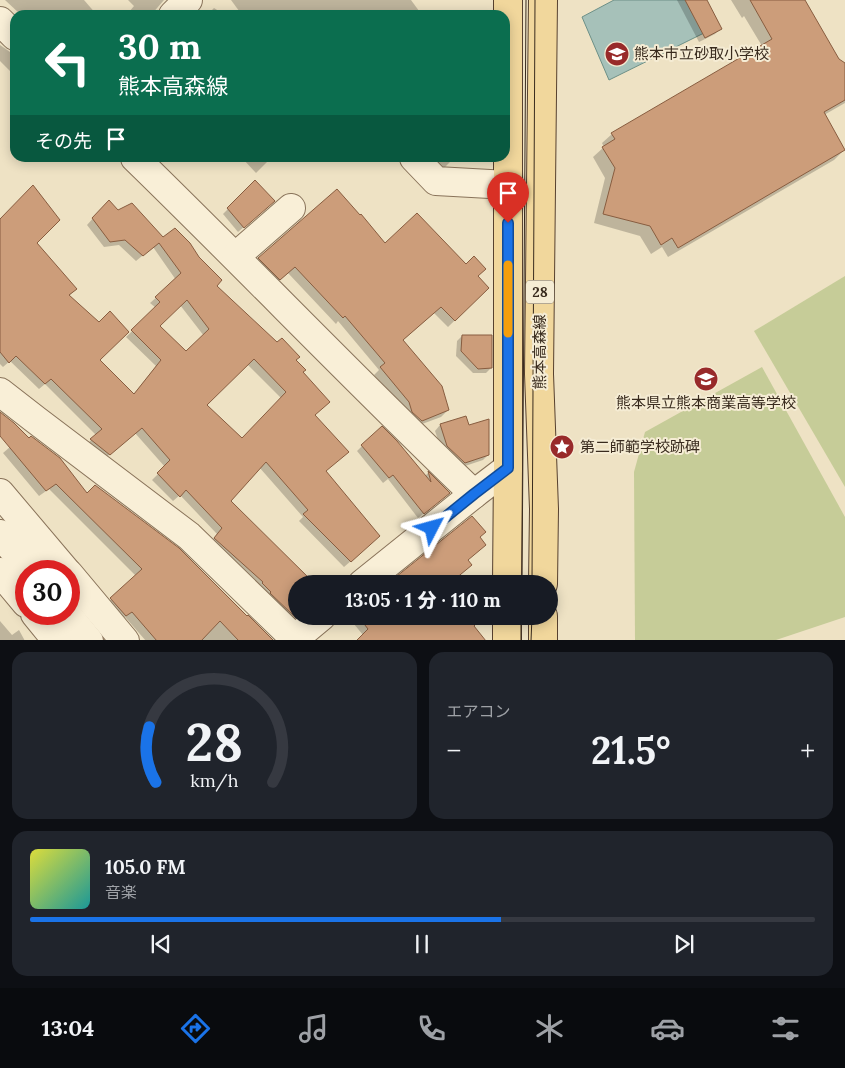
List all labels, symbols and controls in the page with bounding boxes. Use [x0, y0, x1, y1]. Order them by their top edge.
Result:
text: 30 m [118, 24, 201, 69]
icon: left [35, 30, 100, 95]
school or university icon: 熊本市立砂取小学校 [604, 41, 630, 67]
place label: 熊本市立砂取小学校 [634, 44, 769, 63]
text: 熊本高森線 [118, 72, 228, 100]
icon: arrive [102, 125, 130, 153]
text: その先 [35, 129, 92, 153]
pin [487, 172, 529, 223]
icon: arrive [494, 179, 522, 207]
road number: 28 [526, 280, 554, 304]
street label: 熊本高森線 [530, 314, 549, 390]
school or university icon: 熊本県立熊本商業高等学校 [693, 366, 719, 392]
place label: 熊本県立熊本商業高等学校 [616, 393, 796, 412]
place icon: 第二師範学校跡碑 [549, 434, 575, 460]
place label: 第二師範学校跡碑 [580, 437, 700, 456]
position arrow [405, 501, 457, 553]
speed limit sign: 30 [15, 560, 80, 625]
text: 13:05 · 1 分 · 110 m [345, 588, 501, 612]
text: エアコン [447, 701, 511, 721]
text: 28 [186, 709, 243, 775]
text: 21.5° [591, 726, 671, 774]
text: − [447, 733, 461, 769]
text: + [800, 733, 815, 769]
text: km/h [190, 769, 239, 792]
text: 105.0 FM [105, 855, 186, 879]
text: 音楽 [105, 882, 137, 902]
icon: previous [147, 930, 175, 958]
icon: pause [408, 930, 436, 958]
icon: next [670, 930, 698, 958]
icon: directions [178, 1011, 213, 1046]
icon: music [296, 1011, 331, 1046]
icon: phone [414, 1011, 449, 1046]
icon: climate [532, 1011, 567, 1046]
icon: car [650, 1011, 685, 1046]
icon: filters [768, 1011, 803, 1046]
text: 13:04 [42, 1014, 94, 1042]

